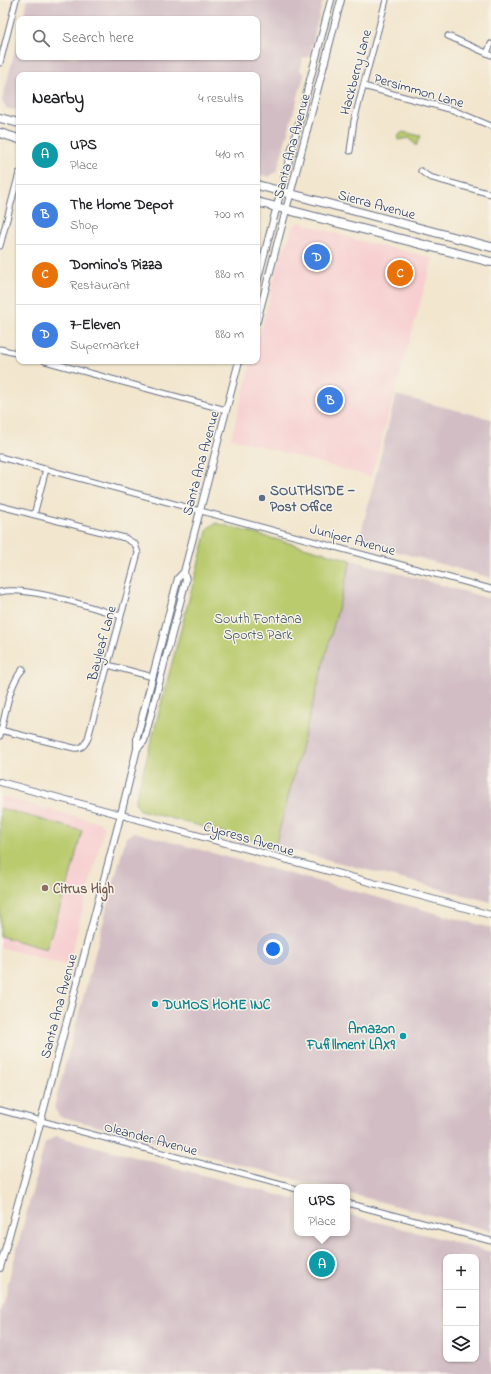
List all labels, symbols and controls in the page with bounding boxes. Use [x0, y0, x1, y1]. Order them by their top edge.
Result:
search box [16, 16, 260, 60]
icon: search [30, 27, 52, 49]
text: Search here [62, 27, 134, 49]
street label: Hackberry Lane [335, 27, 379, 118]
street label: Persimmon Lane [371, 69, 467, 115]
text: Nearby [32, 86, 84, 111]
text: 4 results [198, 89, 244, 108]
street label: Santa Ana Avenue [268, 91, 317, 201]
text: UPS [70, 134, 97, 156]
text: A [41, 145, 49, 164]
text: 410 m [216, 145, 244, 164]
text: Place [70, 156, 98, 175]
street label: Sierra Avenue [336, 185, 418, 226]
text: The Home Depot [70, 194, 174, 216]
text: B [41, 205, 49, 224]
text: 700 m [214, 205, 244, 224]
text: Shop [70, 216, 98, 235]
pin: D [304, 242, 330, 272]
text: Domino's Pizza [70, 254, 162, 276]
pin: C [387, 258, 413, 288]
text: C [41, 265, 49, 284]
text: 880 m [215, 265, 244, 284]
text: Restaurant [70, 276, 130, 295]
text: 7-Eleven [70, 314, 121, 336]
text: D [40, 325, 50, 344]
text: 880 m [215, 325, 244, 344]
text: Supermarket [70, 336, 140, 355]
pin: B [317, 385, 343, 415]
street label: Santa Ana Avenue [177, 408, 226, 518]
place label: SOUTHSIDE — Post Office [270, 481, 355, 518]
marker: SOUTHSIDE — Post Office [257, 493, 267, 503]
street label: Juniper Avenue [307, 519, 398, 562]
street label: Bayleaf Lane [82, 603, 124, 684]
park label: South Fontana Sports Park [214, 609, 302, 646]
street label: Cypress Avenue [201, 816, 297, 864]
place label: Citrus High [53, 879, 114, 902]
marker: Citrus High [40, 883, 50, 893]
your location [263, 939, 283, 959]
street label: Santa Ana Avenue [35, 951, 84, 1061]
place label: DUMOS HOME INC [162, 995, 271, 1016]
marker: DUMOS HOME INC [150, 999, 160, 1009]
place label: Amazon Fufillment LAX9 [306, 1019, 396, 1056]
marker: Amazon Fufillment LAX9 [398, 1031, 408, 1041]
street label: Oleander Avenue [101, 1117, 200, 1162]
popup [294, 1184, 350, 1236]
text: UPS [308, 1190, 335, 1212]
text: Place [308, 1212, 336, 1231]
pin: A [309, 1249, 335, 1279]
map controls [443, 1254, 479, 1362]
button: + [443, 1254, 479, 1290]
button: − [443, 1290, 479, 1326]
button: layers [443, 1326, 479, 1362]

